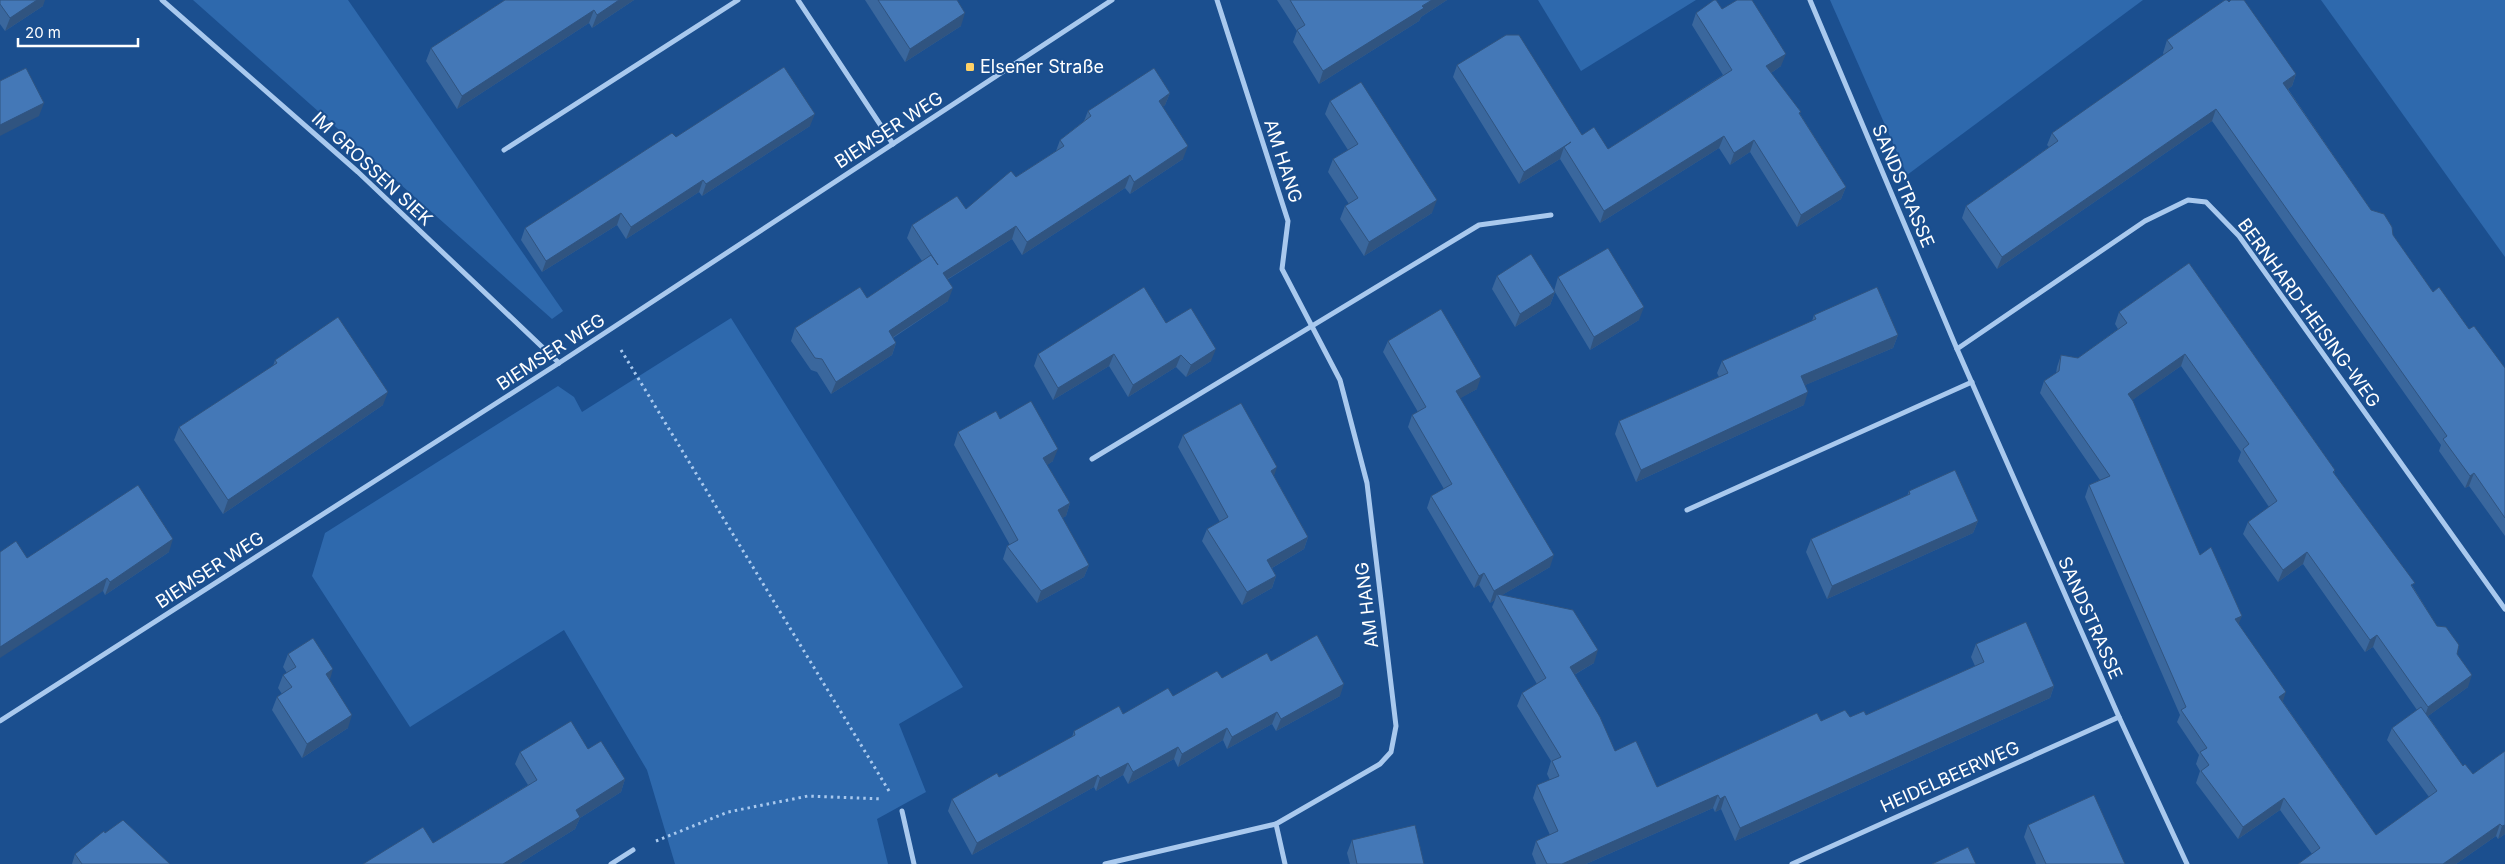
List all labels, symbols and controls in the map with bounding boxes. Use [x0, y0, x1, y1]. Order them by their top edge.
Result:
scale bar [18, 15, 138, 47]
text: 20 m [25, 23, 61, 42]
place label: Elsener Straße [980, 56, 1104, 77]
marker: Elsener Straße [964, 61, 976, 73]
street label: BIEMSER WEG [831, 87, 947, 172]
street label: IM GROSSEN SIEK [308, 107, 437, 230]
street label: AM HANG [1260, 116, 1307, 205]
street label: SANDSTRASSE [1868, 121, 1939, 250]
street label: BERNHARD-HEISING-WEG [2234, 214, 2385, 411]
street label: BIEMSER WEG [493, 309, 609, 394]
street label: BIEMSER WEG [152, 527, 268, 612]
street label: SANDSTRASSE [2054, 553, 2127, 682]
street label: AM HANG [1351, 561, 1382, 649]
street label: HEIDELBEERWEG [1877, 736, 2023, 817]

